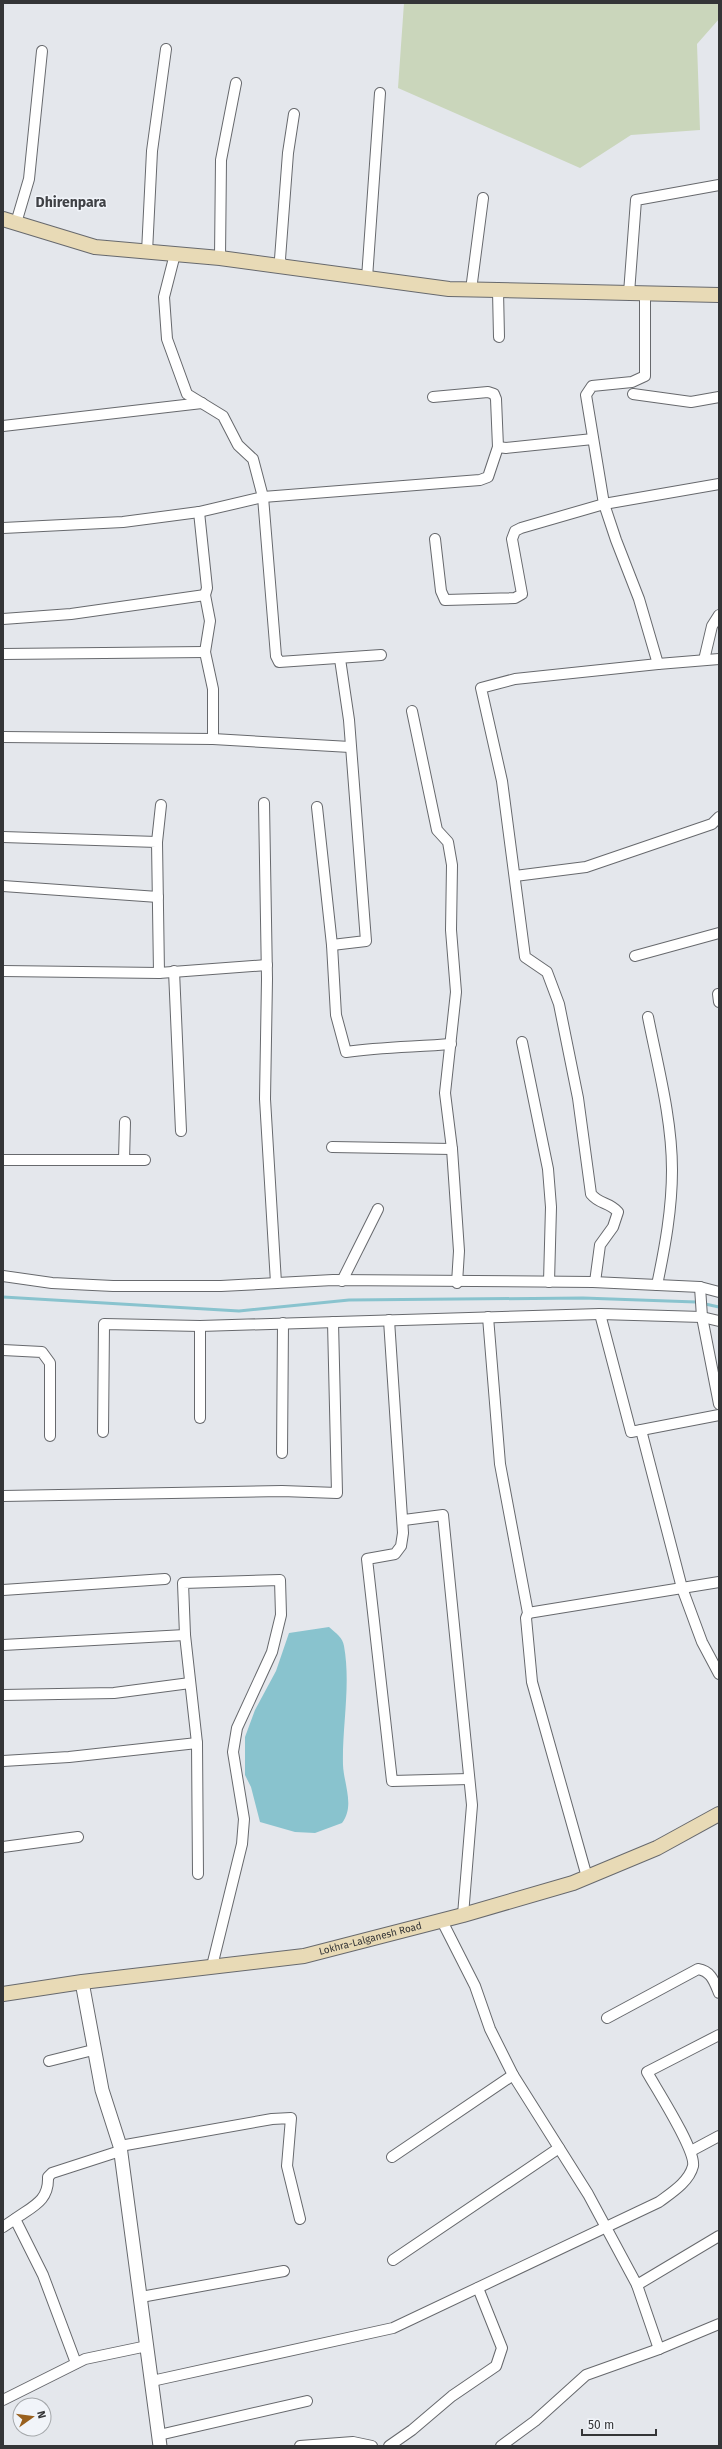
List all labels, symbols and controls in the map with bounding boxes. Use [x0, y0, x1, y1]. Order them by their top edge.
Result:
district label: Dhirenpara [36, 194, 107, 211]
street label: Lokhra-Lalganesh Road [318, 1920, 423, 1958]
north arrow [12, 2397, 52, 2437]
text: N [34, 2410, 48, 2420]
scale bar [582, 2411, 656, 2437]
text: 50 m [588, 2418, 614, 2432]

